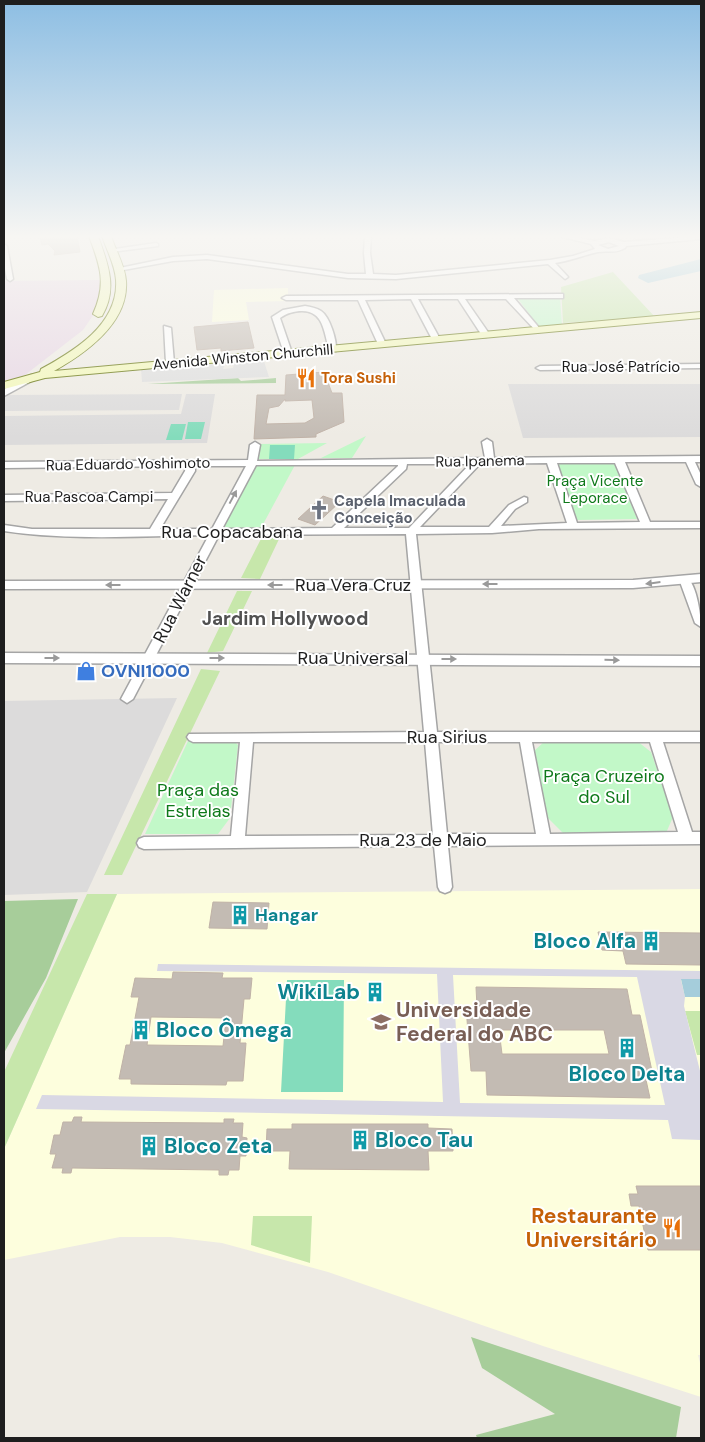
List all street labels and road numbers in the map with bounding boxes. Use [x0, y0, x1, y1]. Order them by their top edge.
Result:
street label: Avenida Winston Churchill [152, 339, 334, 375]
street label: Rua José Patrício [562, 357, 680, 377]
street label: Rua Ipanema [435, 450, 525, 472]
street label: Rua Eduardo Yoshimoto [46, 453, 210, 475]
street label: Rua Pascoa Campi [25, 487, 153, 507]
street label: Rua Copacabana [161, 520, 303, 544]
street label: Rua Warner [148, 551, 213, 647]
street label: Rua Vera Cruz [295, 573, 411, 597]
street label: Rua Universal [298, 646, 408, 670]
street label: Rua Sirius [407, 725, 487, 749]
street label: Rua 23 de Maio [359, 828, 487, 852]

